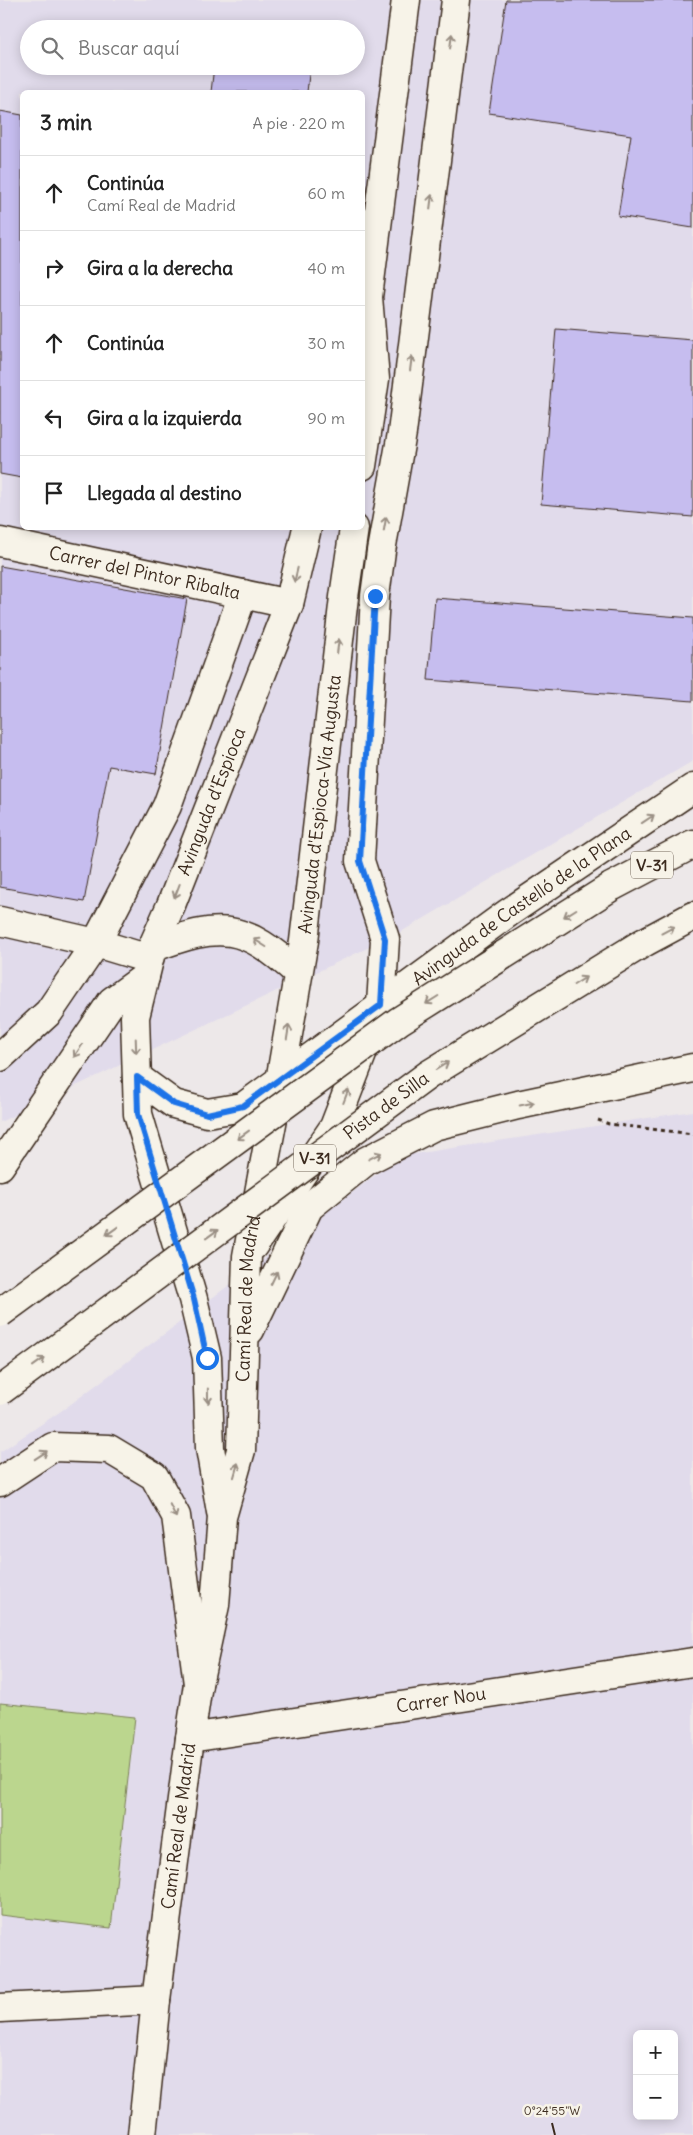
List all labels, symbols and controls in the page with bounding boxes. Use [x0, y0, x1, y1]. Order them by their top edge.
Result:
search box [20, 20, 365, 75]
one-way arrow [446, 33, 456, 49]
icon: search [38, 34, 66, 62]
text: Buscar aquí [78, 36, 179, 60]
text: 3 min [40, 109, 92, 136]
text: A pie · 220 m [253, 113, 345, 133]
text: Continúa [87, 171, 164, 195]
icon: ahead [40, 179, 68, 207]
text: 60 m [307, 183, 345, 203]
one-way arrow [426, 194, 436, 210]
text: Camí Real de Madrid [87, 195, 236, 215]
icon: right [40, 254, 68, 282]
text: Gira a la derecha [87, 256, 233, 280]
text: 40 m [307, 258, 345, 278]
icon: ahead [40, 329, 68, 357]
text: Continúa [87, 331, 164, 355]
text: 30 m [308, 333, 345, 353]
one-way arrow [406, 355, 416, 371]
icon: left [40, 404, 68, 432]
text: Gira a la izquierda [87, 406, 242, 430]
text: 90 m [307, 408, 345, 428]
icon: arrive [40, 479, 68, 507]
text: Llegada al destino [87, 481, 242, 505]
one-way arrow [381, 516, 391, 532]
street label: Carrer del Pintor Ribalta [47, 541, 243, 604]
one-way arrow [291, 566, 300, 582]
route end [364, 585, 387, 608]
one-way arrow [333, 638, 343, 654]
street label: Avinguda d'Espioca-Vía Augusta [293, 673, 346, 935]
street label: Avinguda d'Espioca [172, 724, 250, 878]
one-way arrow [641, 814, 655, 824]
street label: Avinguda de Castelló de la Plana [407, 821, 635, 990]
road number: V-31 [631, 852, 673, 878]
one-way arrow [172, 882, 181, 898]
one-way arrow [563, 908, 577, 918]
one-way arrow [660, 924, 675, 934]
one-way arrow [253, 938, 267, 948]
one-way arrow [573, 976, 587, 986]
one-way arrow [426, 995, 440, 1005]
one-way arrow [284, 1025, 294, 1041]
one-way arrow [131, 1037, 140, 1053]
one-way arrow [73, 1044, 83, 1058]
one-way arrow [435, 1061, 449, 1072]
street label: Pista de Silla [339, 1066, 433, 1145]
one-way arrow [342, 1089, 351, 1104]
one-way arrow [519, 1098, 535, 1108]
one-way arrow [236, 1130, 250, 1140]
road number: V-31 [294, 1144, 336, 1172]
one-way arrow [367, 1151, 382, 1160]
street label: Camí Real de Madrid [231, 1213, 266, 1382]
one-way arrow [105, 1226, 119, 1236]
one-way arrow [205, 1229, 218, 1240]
one-way arrow [270, 1271, 280, 1286]
route start [196, 1347, 219, 1370]
one-way arrow [32, 1357, 46, 1367]
one-way arrow [204, 1388, 213, 1404]
one-way arrow [34, 1450, 48, 1460]
one-way arrow [231, 1463, 241, 1479]
one-way arrow [168, 1503, 178, 1518]
street label: Carrer Nou [395, 1681, 488, 1718]
street label: Camí Real de Madrid [156, 1741, 200, 1911]
map controls [633, 2030, 678, 2120]
button: + [633, 2030, 678, 2075]
button: − [633, 2075, 678, 2120]
text: 0°24'55"W [524, 2103, 580, 2118]

